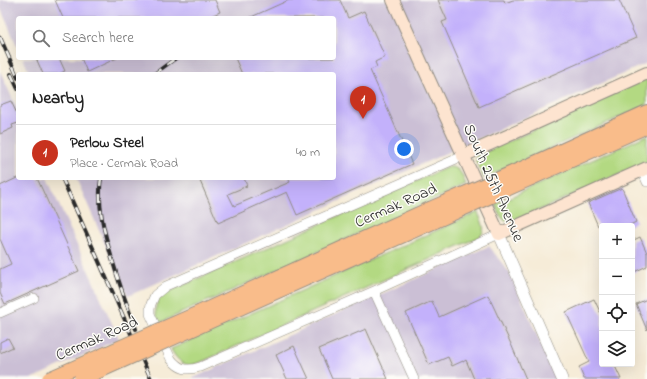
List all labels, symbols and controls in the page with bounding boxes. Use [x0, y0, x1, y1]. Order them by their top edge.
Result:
search box [16, 16, 336, 60]
icon: search [30, 27, 52, 49]
text: Search here [62, 27, 134, 49]
text: Nearby [32, 86, 84, 111]
pin: 1 [350, 86, 376, 119]
street label: South 25th Avenue [456, 120, 530, 246]
text: Perlow Steel [70, 132, 144, 154]
your location [394, 139, 414, 159]
text: 1 [43, 143, 47, 162]
text: 40 m [296, 143, 320, 162]
text: Place · Cermak Road [70, 154, 178, 173]
street label: Cermak Road [351, 177, 441, 235]
map controls [599, 223, 635, 367]
button: + [599, 223, 635, 259]
button: − [599, 259, 635, 295]
button: locate [599, 295, 635, 331]
street label: Cermak Road [52, 310, 142, 368]
button: layers [599, 331, 635, 367]

